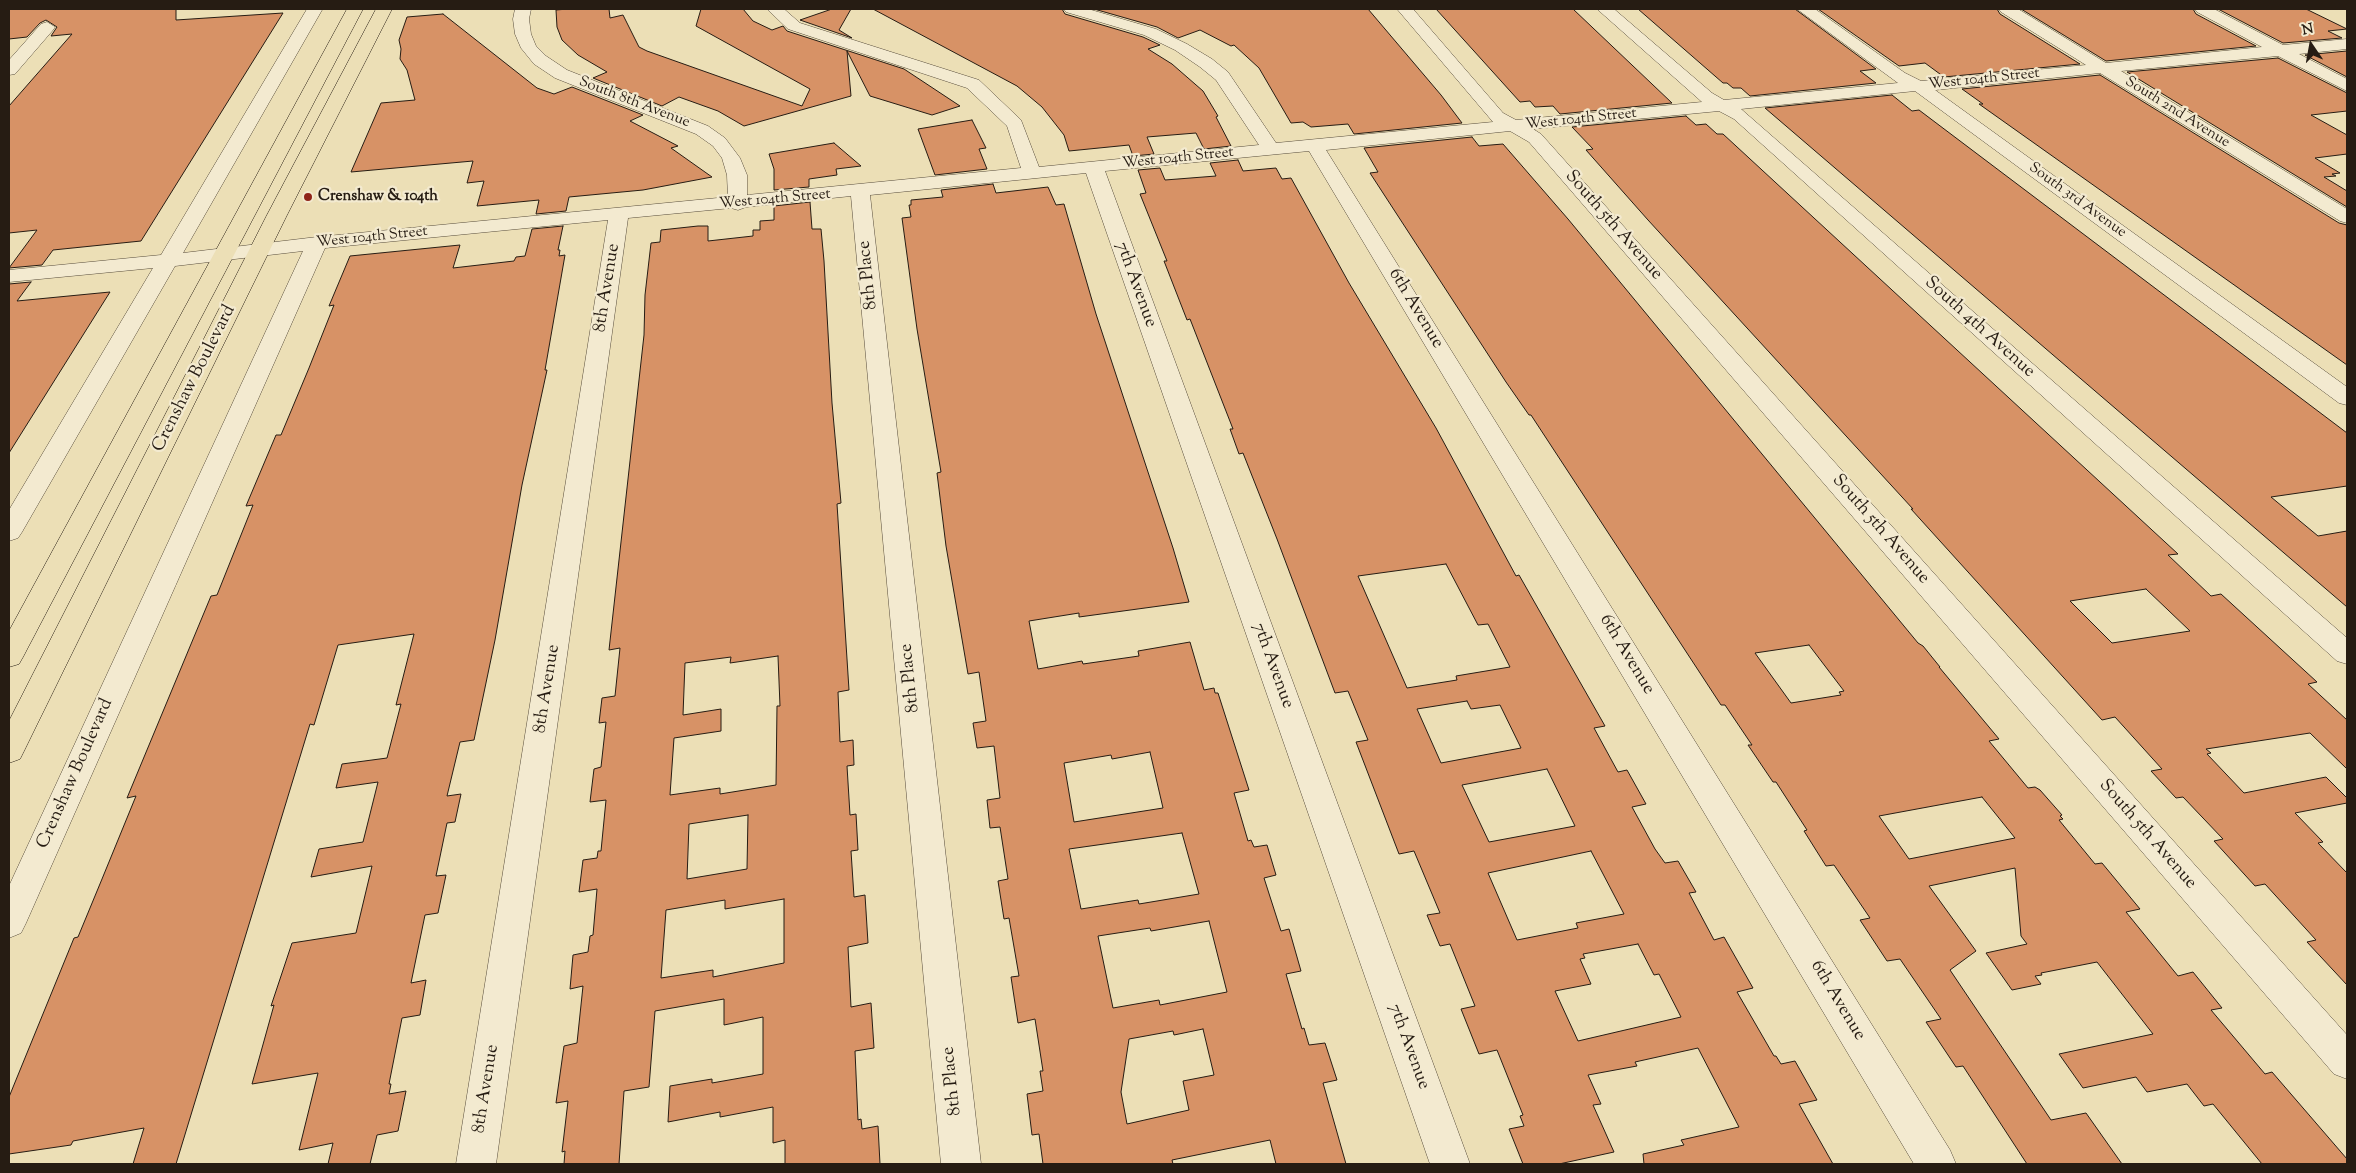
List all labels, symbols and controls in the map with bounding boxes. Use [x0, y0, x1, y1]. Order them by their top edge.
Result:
text: N [2300, 19, 2315, 41]
north arrow [2286, 20, 2336, 70]
street label: West 104th Street [1927, 65, 2041, 95]
street label: South 2nd Avenue [2121, 73, 2233, 153]
street label: South 8th Avenue [576, 74, 692, 132]
street label: West 104th Street [1524, 105, 1638, 135]
street label: West 104th Street [1121, 144, 1235, 174]
street label: South 3rd Avenue [2025, 160, 2129, 242]
street label: South 5th Avenue [1559, 167, 1667, 285]
street label: West 104th Street [719, 186, 831, 214]
place label: Crenshaw & 104th [318, 188, 438, 206]
marker: Crenshaw & 104th [302, 191, 314, 203]
street label: West 104th Street [315, 223, 429, 253]
street label: 8th Place [855, 239, 883, 311]
street label: 7th Avenue [1110, 239, 1160, 331]
street label: 8th Avenue [590, 242, 626, 334]
street label: 6th Avenue [1383, 265, 1447, 353]
street label: South 4th Avenue [1919, 273, 2039, 383]
street label: Crenshaw Boulevard [149, 302, 241, 456]
street label: South 5th Avenue [1826, 471, 1934, 589]
street label: 6th Avenue [1594, 611, 1658, 699]
street label: 7th Avenue [1247, 620, 1297, 712]
street label: 8th Place [897, 642, 925, 714]
street label: 8th Avenue [530, 643, 566, 735]
street label: Crenshaw Boulevard [33, 696, 119, 852]
street label: South 5th Avenue [2093, 776, 2201, 894]
street label: 6th Avenue [1805, 957, 1869, 1045]
street label: 7th Avenue [1383, 1001, 1433, 1093]
street label: 8th Avenue [469, 1043, 505, 1135]
street label: 8th Place [939, 1045, 967, 1117]

